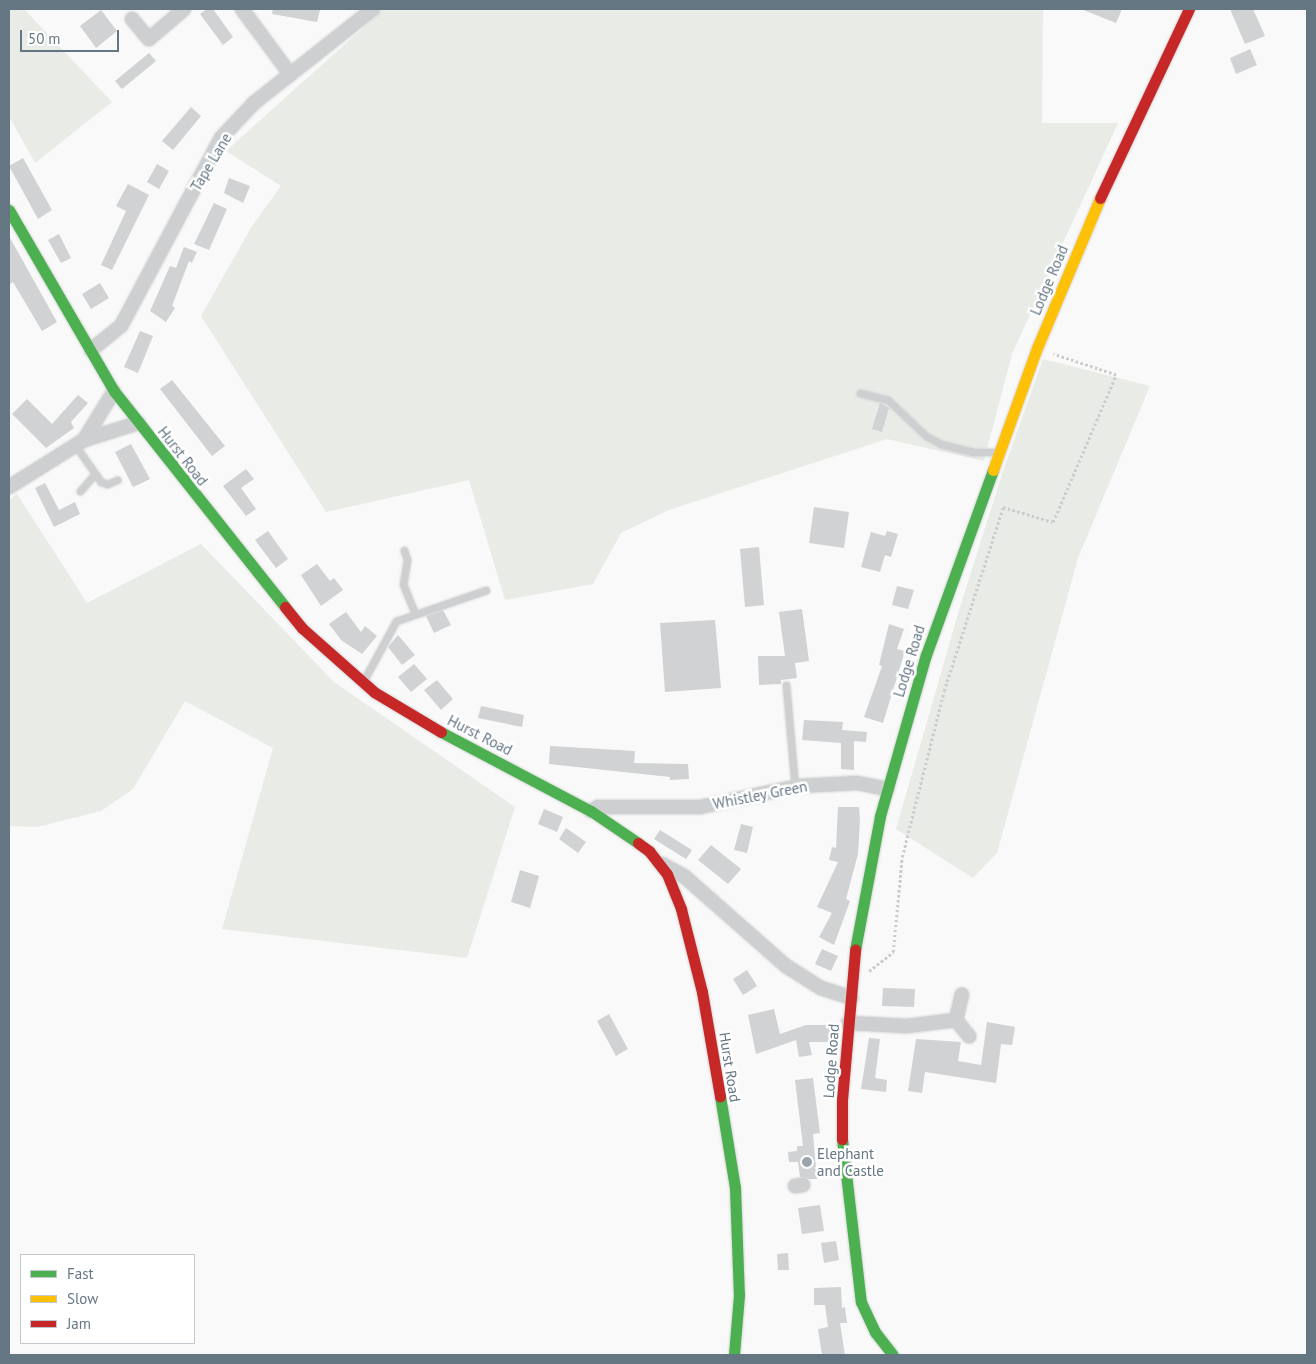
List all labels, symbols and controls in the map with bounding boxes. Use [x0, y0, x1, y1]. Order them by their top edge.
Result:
scale bar [22, 20, 121, 52]
text: 50 m [28, 29, 61, 48]
street label: Tape Lane [187, 130, 235, 194]
street label: Lodge Road [1026, 242, 1072, 318]
street label: Hurst Road [154, 423, 212, 489]
street label: Lodge Road [890, 623, 928, 699]
street label: Hurst Road [445, 711, 515, 759]
street label: Whistley Green [711, 777, 809, 813]
street label: Lodge Road [819, 1023, 843, 1099]
street label: Hurst Road [716, 1031, 744, 1103]
place label: Elephant and Castle [817, 1144, 884, 1179]
marker: Elephant and Castle [801, 1156, 813, 1168]
legend [20, 1254, 195, 1344]
text: Fast [67, 1264, 94, 1283]
text: Slow [67, 1289, 98, 1308]
text: Jam [67, 1314, 91, 1333]

